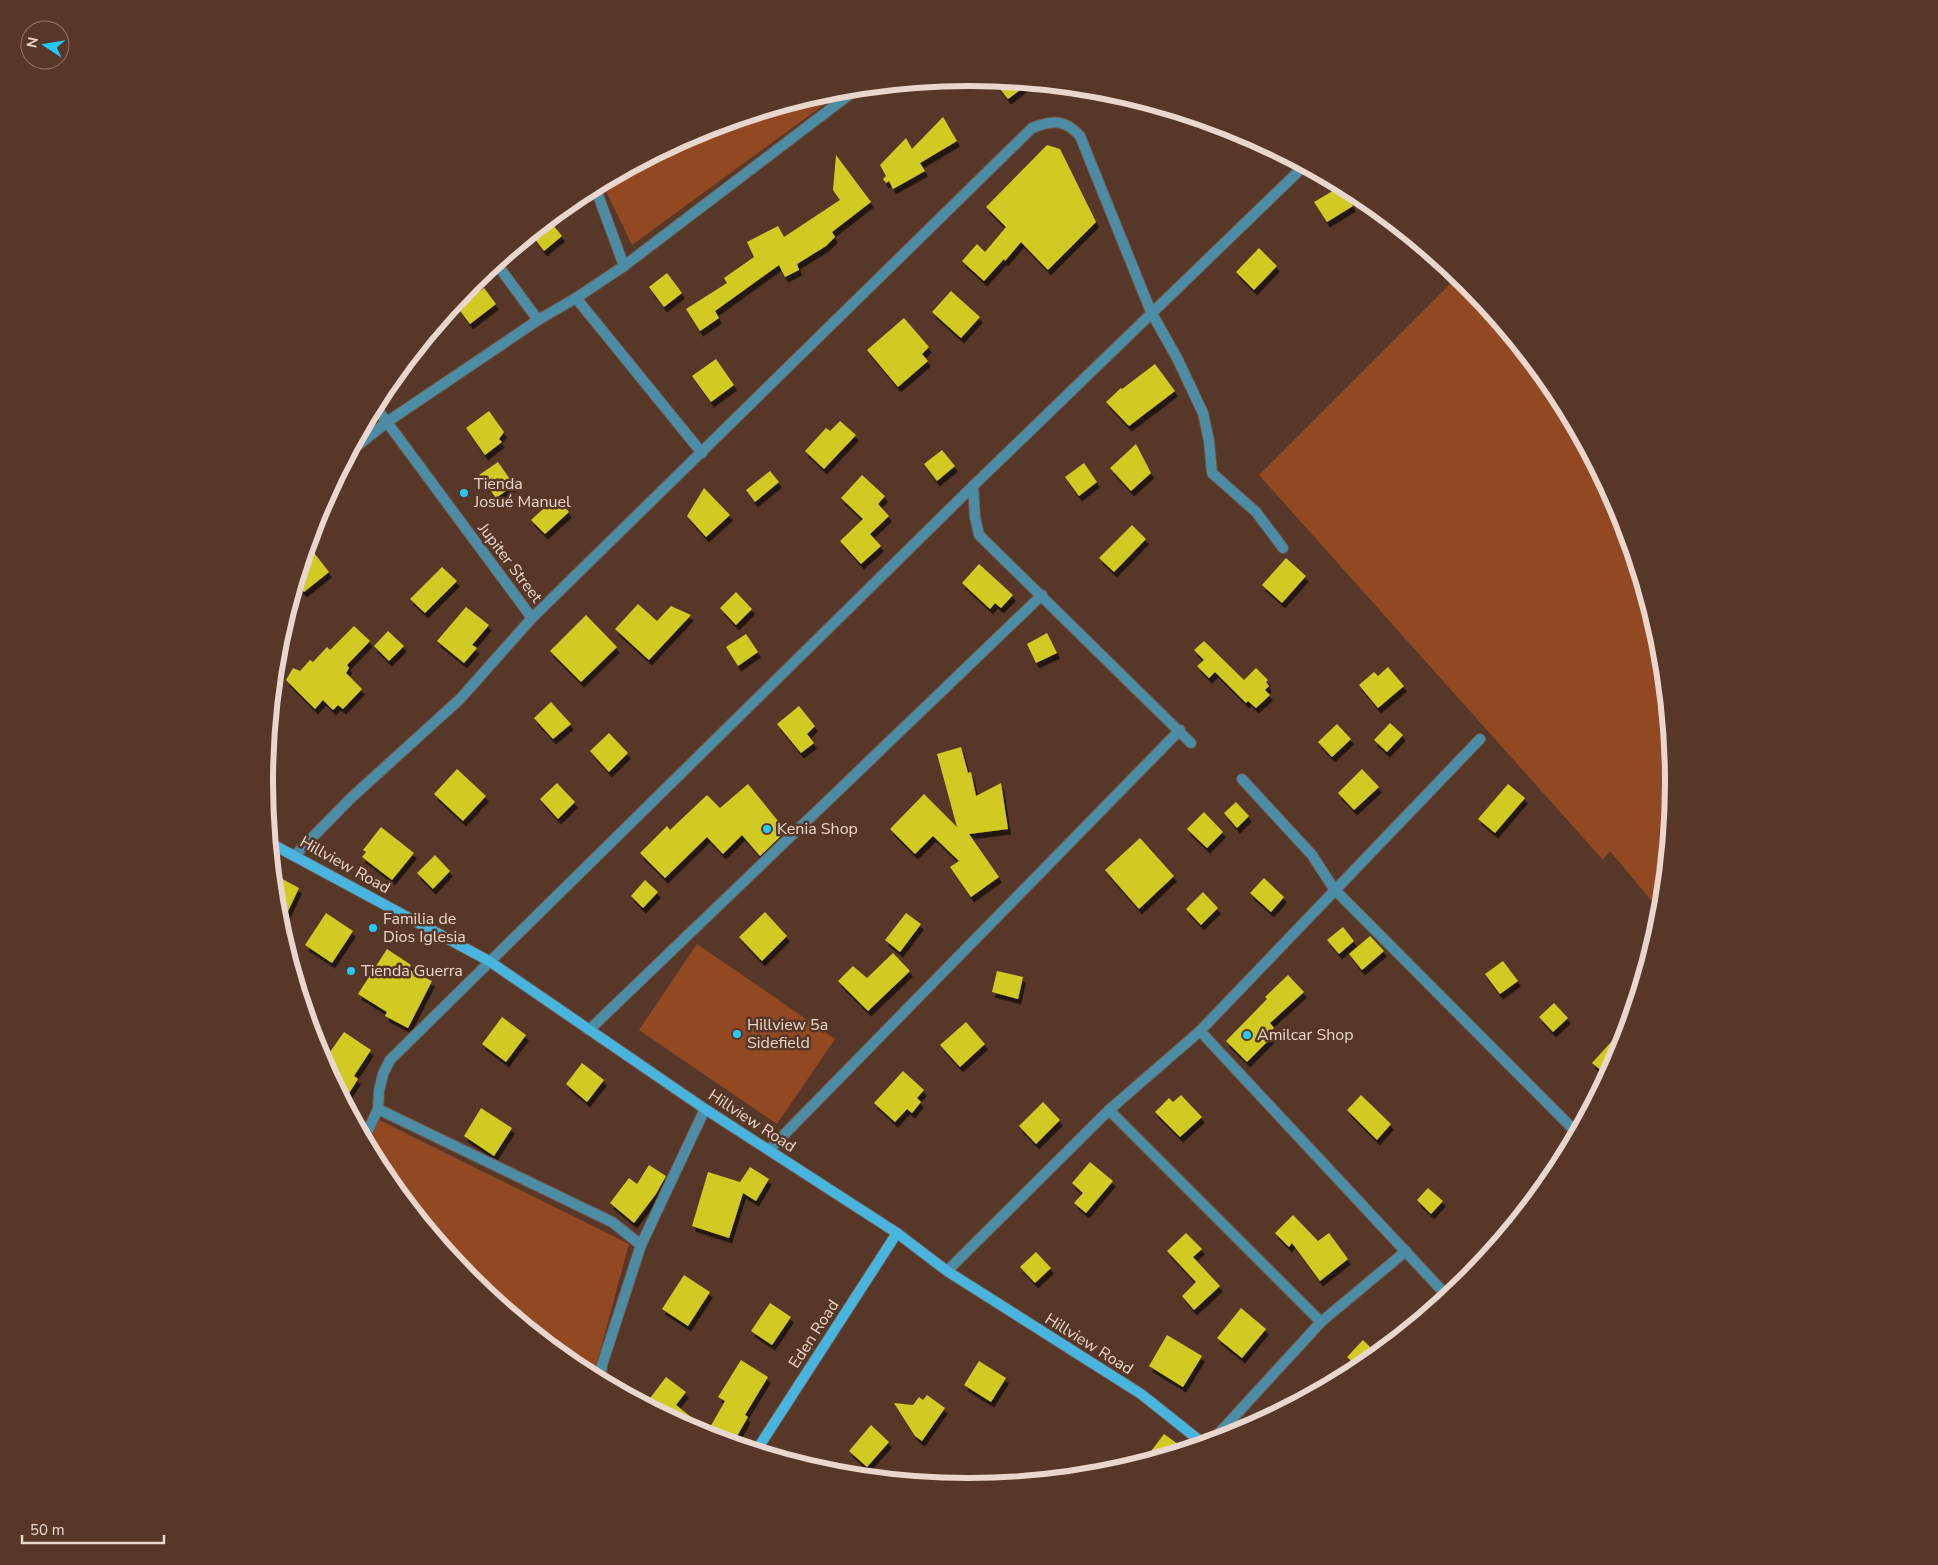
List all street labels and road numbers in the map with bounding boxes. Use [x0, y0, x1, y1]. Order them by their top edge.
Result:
street label: Jupiter Street [472, 518, 548, 608]
street label: Hillview Road [296, 831, 394, 899]
street label: Hillview Road [704, 1084, 800, 1158]
street label: Eden Road [784, 1295, 844, 1373]
street label: Hillview Road [1041, 1308, 1137, 1380]

